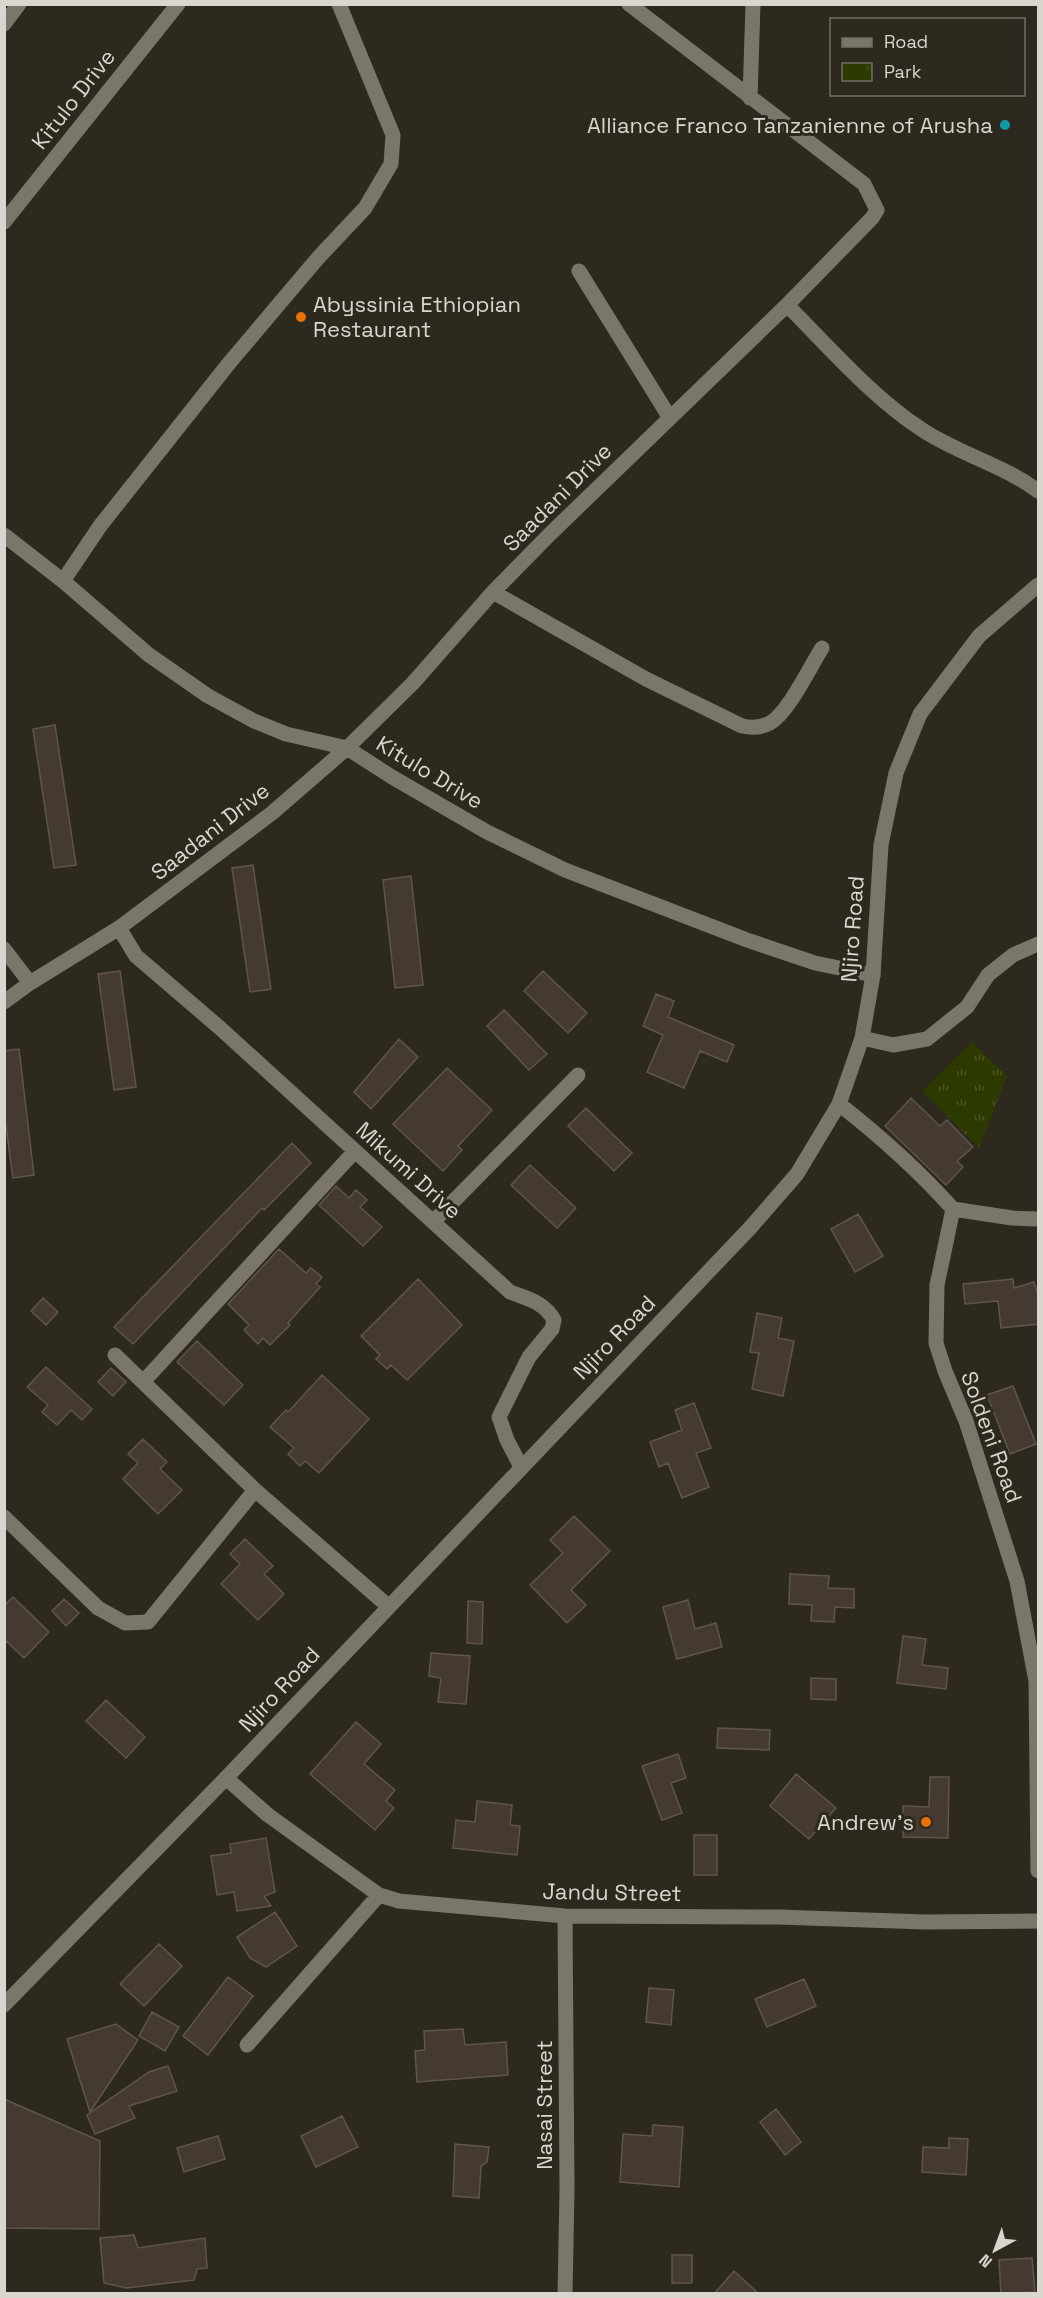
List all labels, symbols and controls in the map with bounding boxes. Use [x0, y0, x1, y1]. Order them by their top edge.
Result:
legend [830, 18, 1025, 96]
text: Road [884, 30, 928, 53]
street label: Kitulo Drive [25, 43, 121, 155]
text: Park [884, 60, 922, 83]
place label: Alliance Franco Tanzanienne of Arusha [587, 111, 993, 139]
marker: Alliance Franco Tanzanienne of Arusha [998, 118, 1012, 132]
place label: Abyssinia Ethiopian Restaurant [313, 290, 521, 343]
marker: Abyssinia Ethiopian Restaurant [294, 310, 308, 324]
street label: Saadani Drive [497, 437, 617, 557]
street label: Kitulo Drive [371, 729, 489, 815]
street label: Saadani Drive [145, 776, 275, 886]
street label: Njiro Road [834, 875, 870, 983]
street label: Mikumi Drive [350, 1115, 468, 1225]
street label: Njiro Road [567, 1289, 661, 1385]
street label: Soldeni Road [955, 1367, 1029, 1507]
street label: Njiro Road [232, 1640, 326, 1738]
place label: Andrew's [817, 1808, 914, 1836]
marker: Andrew's [919, 1815, 933, 1829]
street label: Jandu Street [542, 1877, 682, 1907]
street label: Nasai Street [530, 2040, 558, 2170]
north arrow [965, 2220, 1025, 2280]
text: N [975, 2249, 996, 2272]

